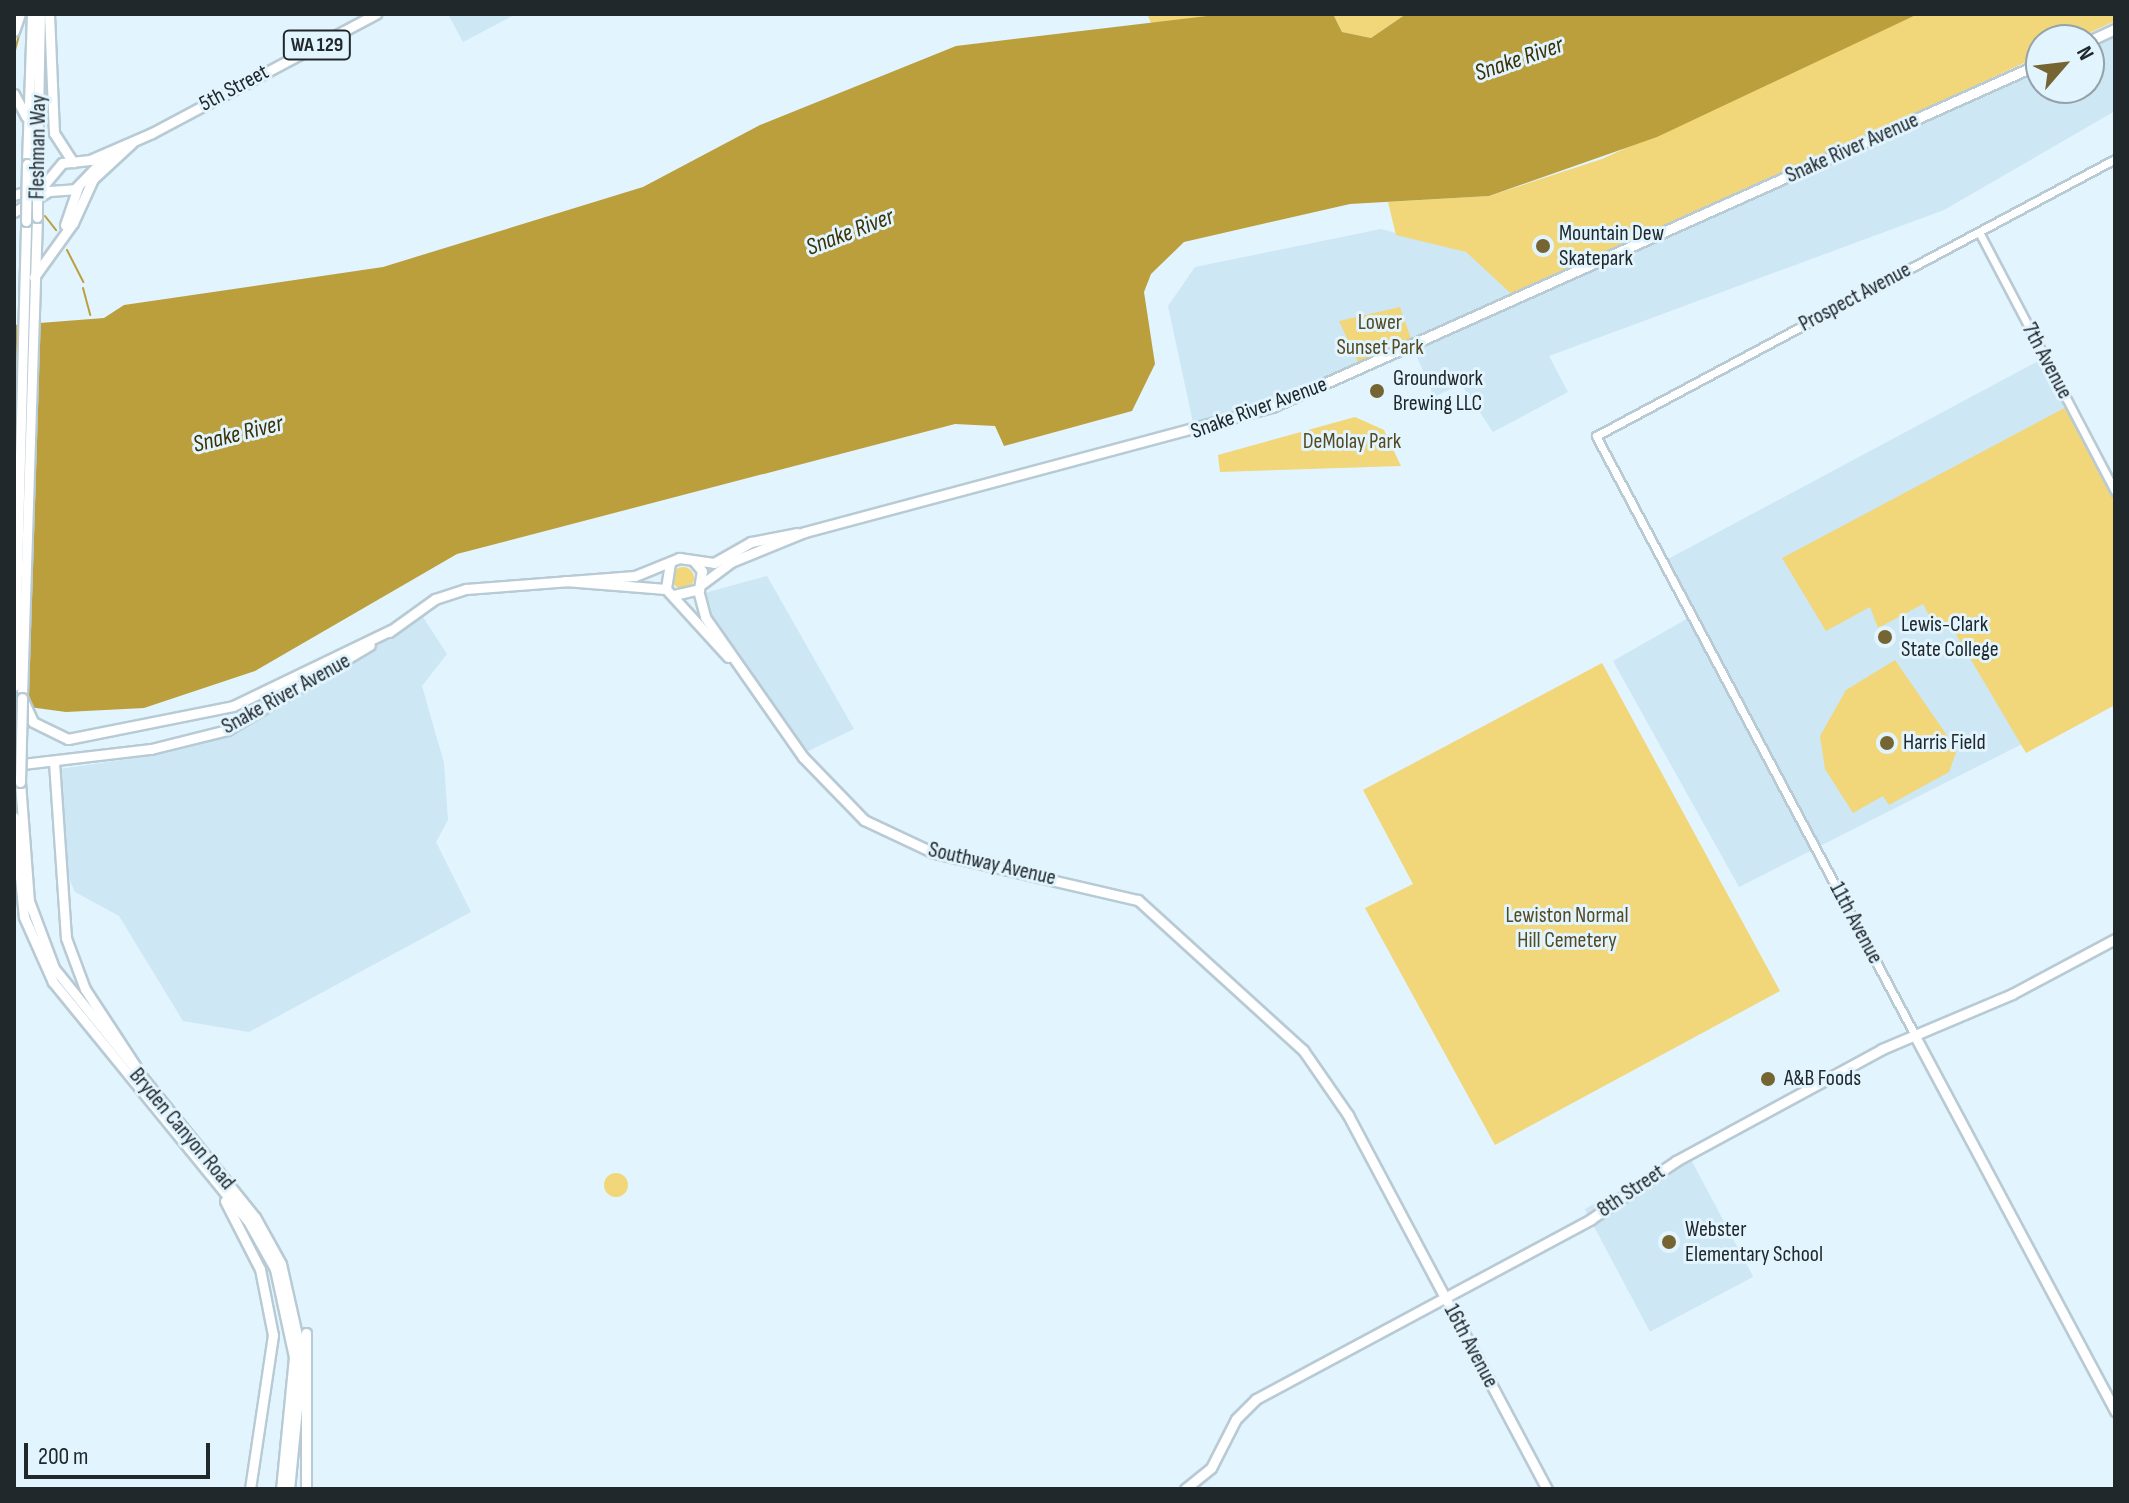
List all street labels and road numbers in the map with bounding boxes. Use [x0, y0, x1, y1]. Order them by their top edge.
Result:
road number: WA 129 [281, 29, 353, 61]
street label: 5th Street [195, 59, 273, 117]
street label: Fleshman Way [24, 94, 52, 200]
street label: Snake River Avenue [1781, 107, 1923, 189]
street label: Prospect Avenue [1795, 256, 1915, 338]
street label: 7th Avenue [2016, 318, 2078, 404]
street label: Snake River Avenue [1187, 371, 1331, 445]
street label: Snake River Avenue [217, 648, 355, 740]
street label: Southway Avenue [926, 837, 1058, 891]
street label: 11th Avenue [1824, 878, 1888, 968]
street label: Bryden Canyon Road [123, 1063, 241, 1195]
street label: 8th Street [1592, 1159, 1670, 1223]
street label: 16th Avenue [1438, 1300, 1504, 1392]

